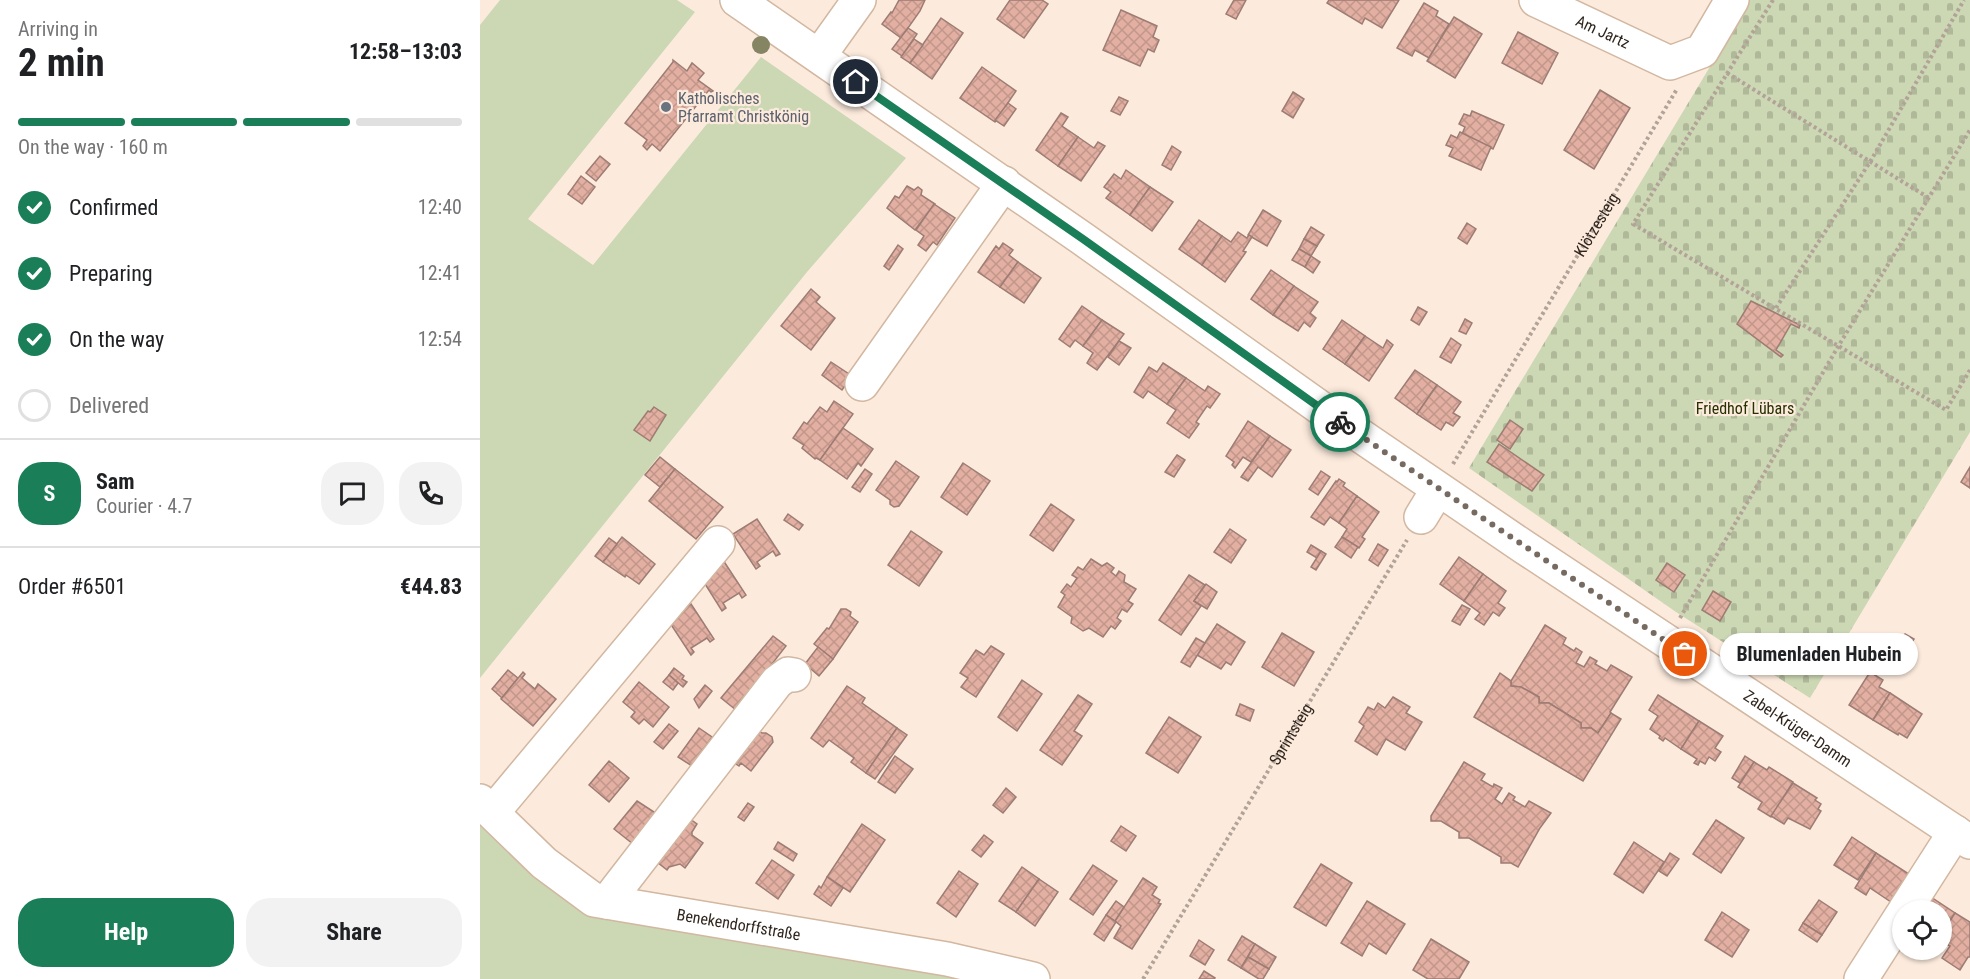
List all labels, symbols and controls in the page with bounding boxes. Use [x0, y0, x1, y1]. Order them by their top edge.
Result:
street label: Am Jartz [1573, 11, 1633, 53]
text: Arriving in [18, 17, 98, 41]
text: 12:58–13:03 [349, 39, 462, 64]
text: 2 min [18, 40, 105, 86]
pin [830, 56, 881, 107]
icon: home [839, 65, 872, 98]
place label: Katholisches Pfarramt Christkönig [678, 89, 809, 126]
marker: Katholisches Pfarramt Christkönig [659, 100, 673, 114]
text: On the way · 160 m [18, 135, 168, 159]
street label: Klötzesteig [1570, 190, 1623, 260]
icon: check [18, 191, 51, 224]
text: Confirmed [69, 195, 158, 220]
text: 12:40 [418, 195, 462, 219]
icon: check [18, 257, 51, 290]
text: Preparing [69, 261, 153, 286]
text: 12:41 [418, 261, 462, 285]
icon: check [18, 323, 51, 356]
text: On the way [69, 327, 164, 352]
text: 12:54 [418, 327, 462, 351]
courier [1310, 392, 1370, 452]
text: Delivered [69, 393, 149, 418]
park label: Friedhof Lübars [1696, 399, 1794, 418]
icon: bike [1324, 406, 1357, 439]
button: chat [321, 462, 384, 525]
button: phone [399, 462, 462, 525]
text: Sam [96, 469, 135, 494]
text: S [44, 481, 55, 506]
text: Courier · 4.7 [96, 494, 192, 518]
text: Order #6501 [18, 574, 126, 599]
text: €44.83 [400, 574, 462, 599]
pin [1659, 628, 1710, 679]
callout: Blumenladen Hubein [1721, 633, 1919, 675]
icon: bag [1668, 637, 1701, 670]
text: Blumenladen Hubein [1736, 642, 1902, 666]
street label: Zabel-Krüger-Damm [1740, 686, 1855, 771]
street label: Sprintsteig [1265, 700, 1317, 768]
button: Help [18, 898, 234, 967]
button: Share [246, 898, 462, 967]
map controls [1892, 900, 1952, 960]
button: locate [1892, 900, 1952, 960]
street label: Benekendorffstraße [675, 905, 802, 944]

